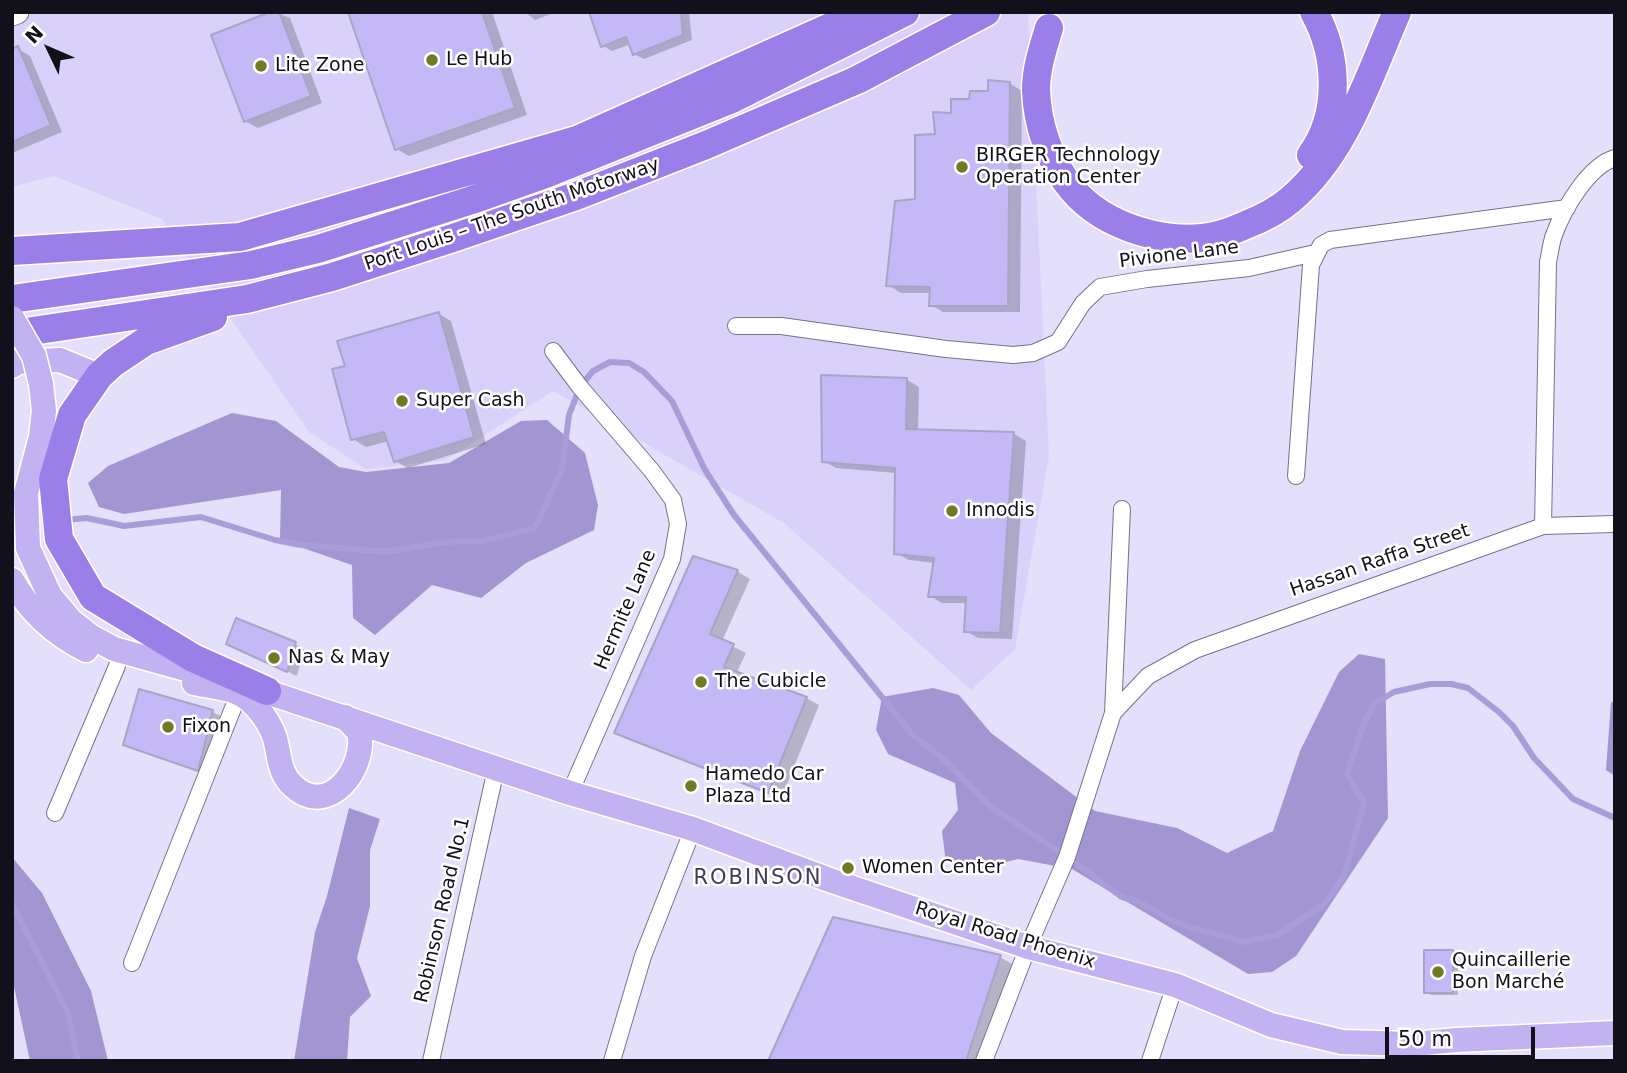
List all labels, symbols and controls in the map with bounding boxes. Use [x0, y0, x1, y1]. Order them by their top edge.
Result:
north arrow [14, 14, 84, 84]
text: N [20, 21, 47, 48]
place label: Le Hub [446, 49, 512, 71]
marker: Le Hub [424, 52, 440, 68]
place label: Lite Zone [275, 55, 364, 77]
marker: Lite Zone [253, 58, 269, 74]
place label: BIRGER Technology Operation Center [976, 145, 1160, 189]
street label: Port Louis – The South Motorway [362, 154, 662, 276]
marker: BIRGER Technology Operation Center [954, 159, 970, 175]
street label: Pivione Lane [1118, 236, 1240, 274]
place label: Super Cash [416, 390, 525, 412]
marker: Super Cash [394, 393, 410, 409]
place label: Innodis [966, 500, 1035, 522]
marker: Innodis [944, 503, 960, 519]
street label: Hassan Raffa Street [1287, 520, 1473, 602]
street label: Hermite Lane [590, 546, 662, 674]
place label: Nas & May [288, 647, 390, 669]
marker: Nas & May [266, 650, 282, 666]
place label: The Cubicle [715, 671, 826, 693]
marker: The Cubicle [693, 674, 709, 690]
place label: Fixon [182, 716, 231, 738]
marker: Fixon [160, 719, 176, 735]
place label: Hamedo Car Plaza Ltd [705, 764, 824, 808]
marker: Hamedo Car Plaza Ltd [683, 778, 699, 794]
street label: Robinson Road No.1 [410, 815, 476, 1005]
place label: Women Center [862, 857, 1004, 879]
marker: Women Center [840, 860, 856, 876]
district label: ROBINSON [695, 866, 821, 892]
street label: Royal Road Phoenix [912, 898, 1098, 974]
place label: Quincaillerie Bon Marché [1452, 950, 1571, 994]
marker: Quincaillerie Bon Marché [1430, 964, 1446, 980]
scale bar [1389, 1014, 1540, 1058]
text: 50 m [1398, 1027, 1452, 1051]

